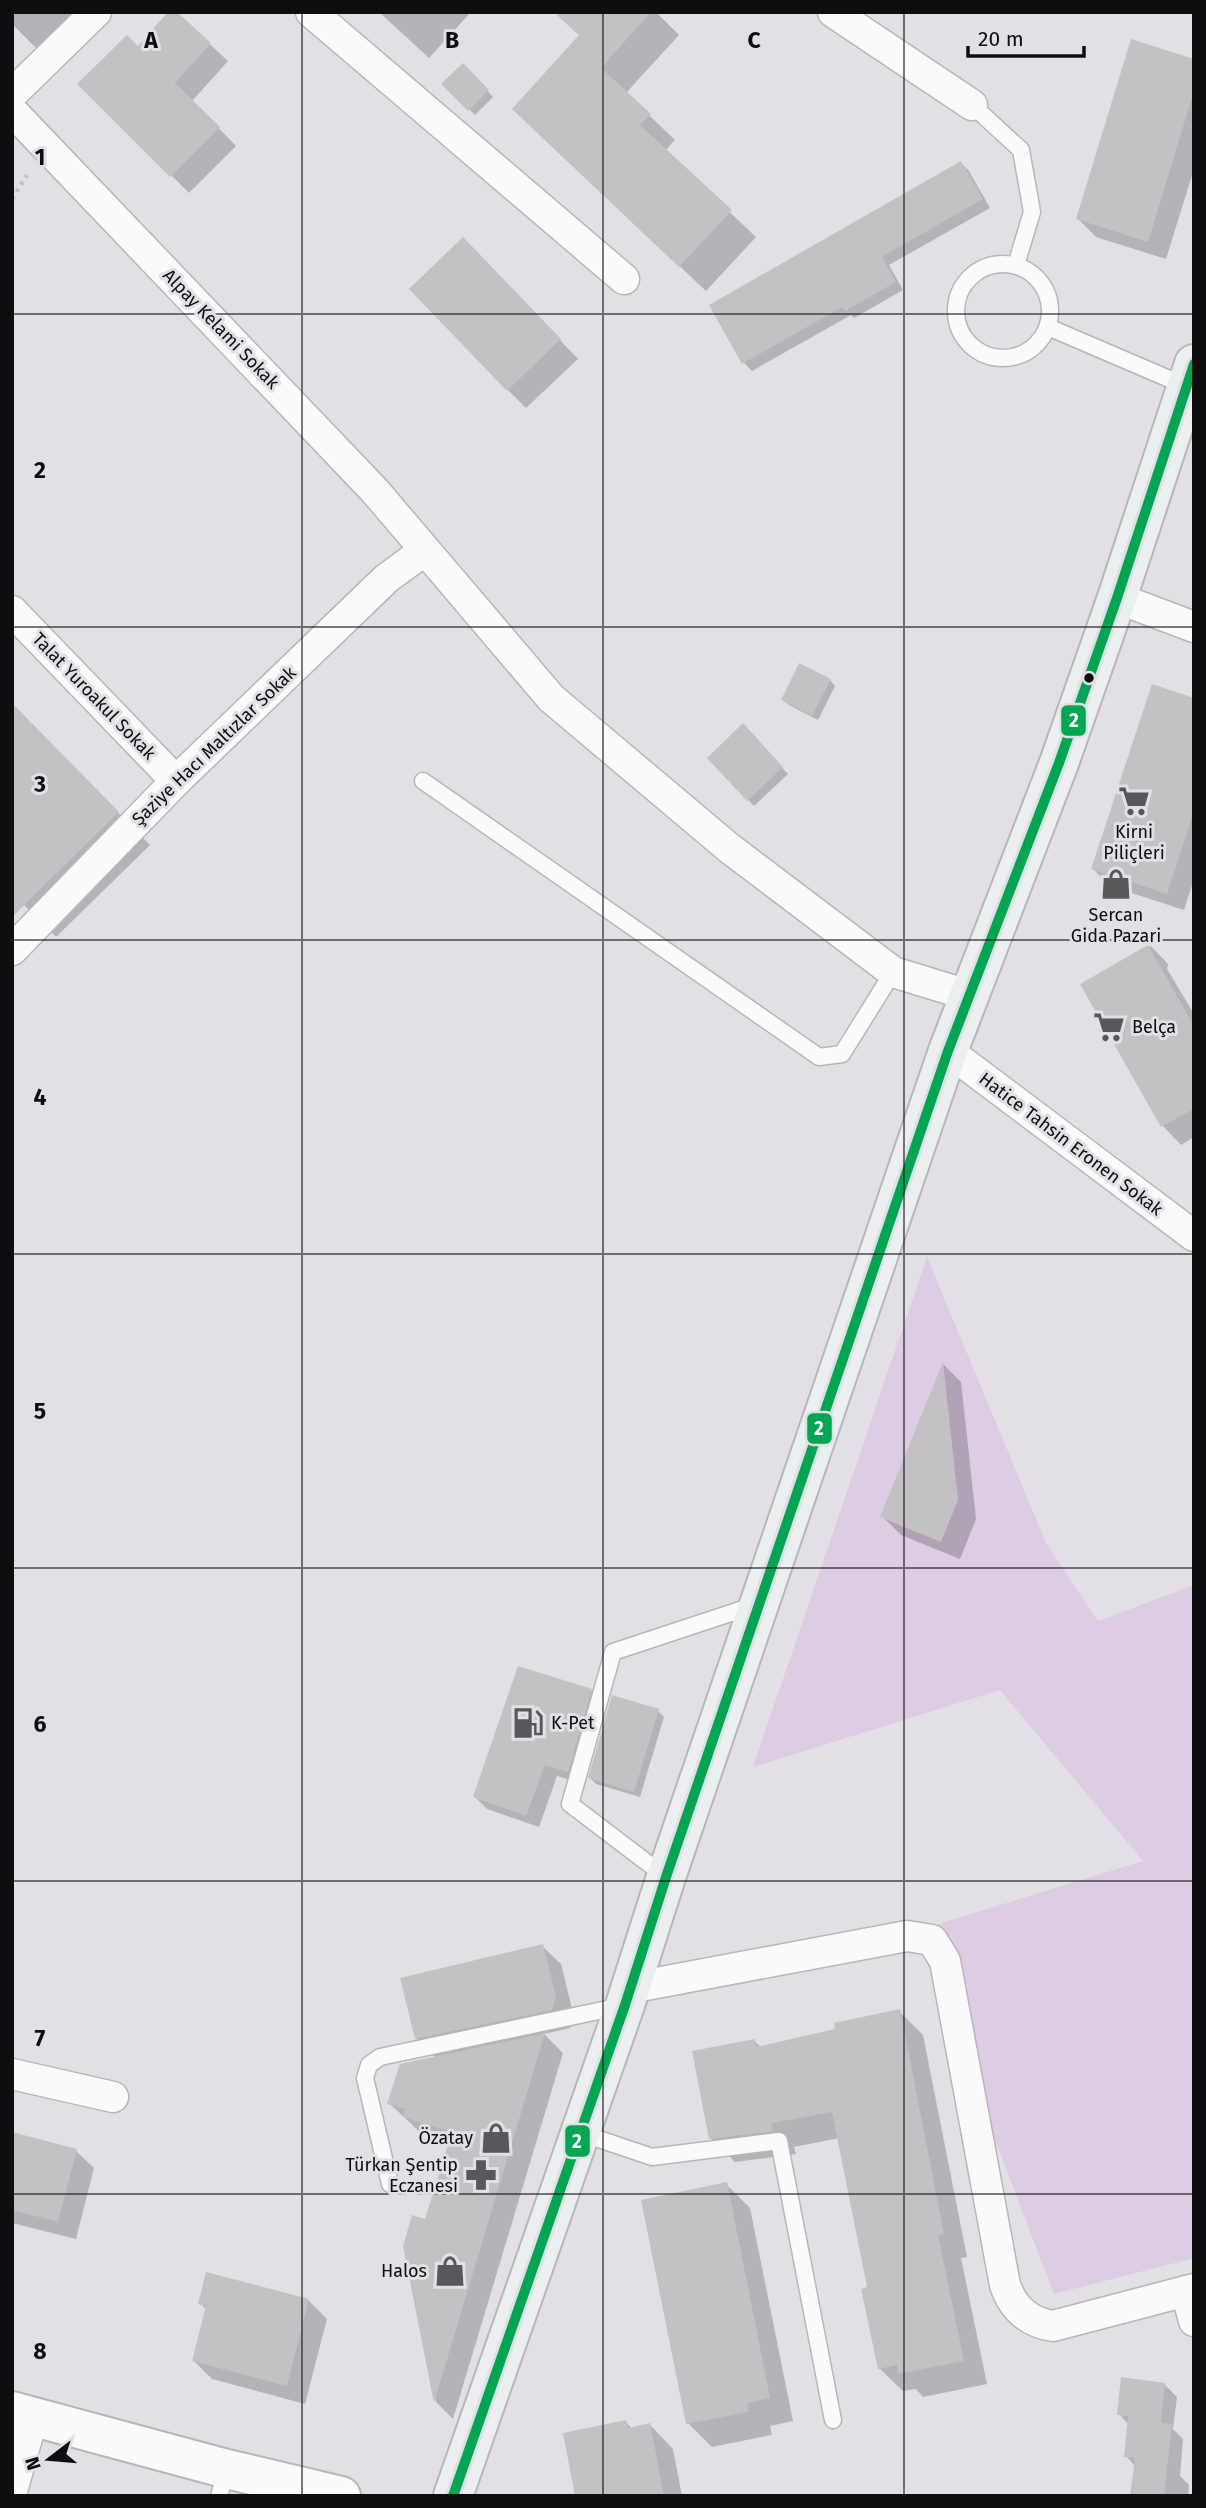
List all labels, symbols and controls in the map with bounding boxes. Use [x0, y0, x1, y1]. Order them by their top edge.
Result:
scale bar [968, 14, 1084, 58]
text: A [143, 26, 158, 54]
text: B [445, 26, 459, 54]
text: C [747, 26, 761, 54]
text: 20 m [978, 26, 1024, 52]
text: 1 [35, 143, 45, 171]
street label: Alpay Kelami Sokak [158, 265, 284, 394]
text: 2 [34, 456, 46, 484]
street label: Talat Yuroakul Sokak [28, 628, 161, 765]
street label: Şaziye Hacı Maltızlar Sokak [127, 661, 301, 830]
unlabelled marker [1082, 671, 1096, 685]
line badge: 2 [1060, 704, 1087, 737]
text: 2 [1069, 709, 1079, 732]
text: 3 [33, 770, 46, 798]
supermarket icon: Kirni Piliçleri [1117, 784, 1151, 818]
place label: Kirni Piliçleri [1103, 821, 1165, 864]
shop icon: Sercan Gida Pazari [1099, 867, 1133, 901]
place label: Sercan Gida Pazari [1071, 904, 1161, 947]
supermarket icon: Belça [1092, 1010, 1126, 1044]
place label: Belça [1132, 1016, 1176, 1038]
street label: Hatice Tahsin Eronen Sokak [975, 1068, 1168, 1221]
text: 4 [34, 1083, 47, 1111]
text: 5 [34, 1397, 46, 1425]
line badge: 2 [806, 1412, 833, 1445]
text: 2 [814, 1417, 824, 1440]
fuel station icon: K-Pet [511, 1706, 545, 1740]
text: 6 [34, 1710, 47, 1738]
place label: K-Pet [551, 1712, 595, 1734]
text: 7 [35, 2024, 46, 2052]
shop icon: Özatay [479, 2121, 513, 2155]
line badge: 2 [564, 2124, 591, 2158]
place label: Özatay [419, 2127, 473, 2149]
text: 2 [572, 2130, 582, 2153]
place label: Türkan Şentip Eczanesi [346, 2154, 458, 2197]
pharmacy icon: Türkan Şentip Eczanesi [464, 2158, 498, 2192]
shop icon: Halos [433, 2254, 467, 2288]
place label: Halos [381, 2260, 427, 2282]
text: 8 [33, 2337, 47, 2365]
north arrow [14, 2424, 84, 2494]
text: N [20, 2454, 46, 2473]

